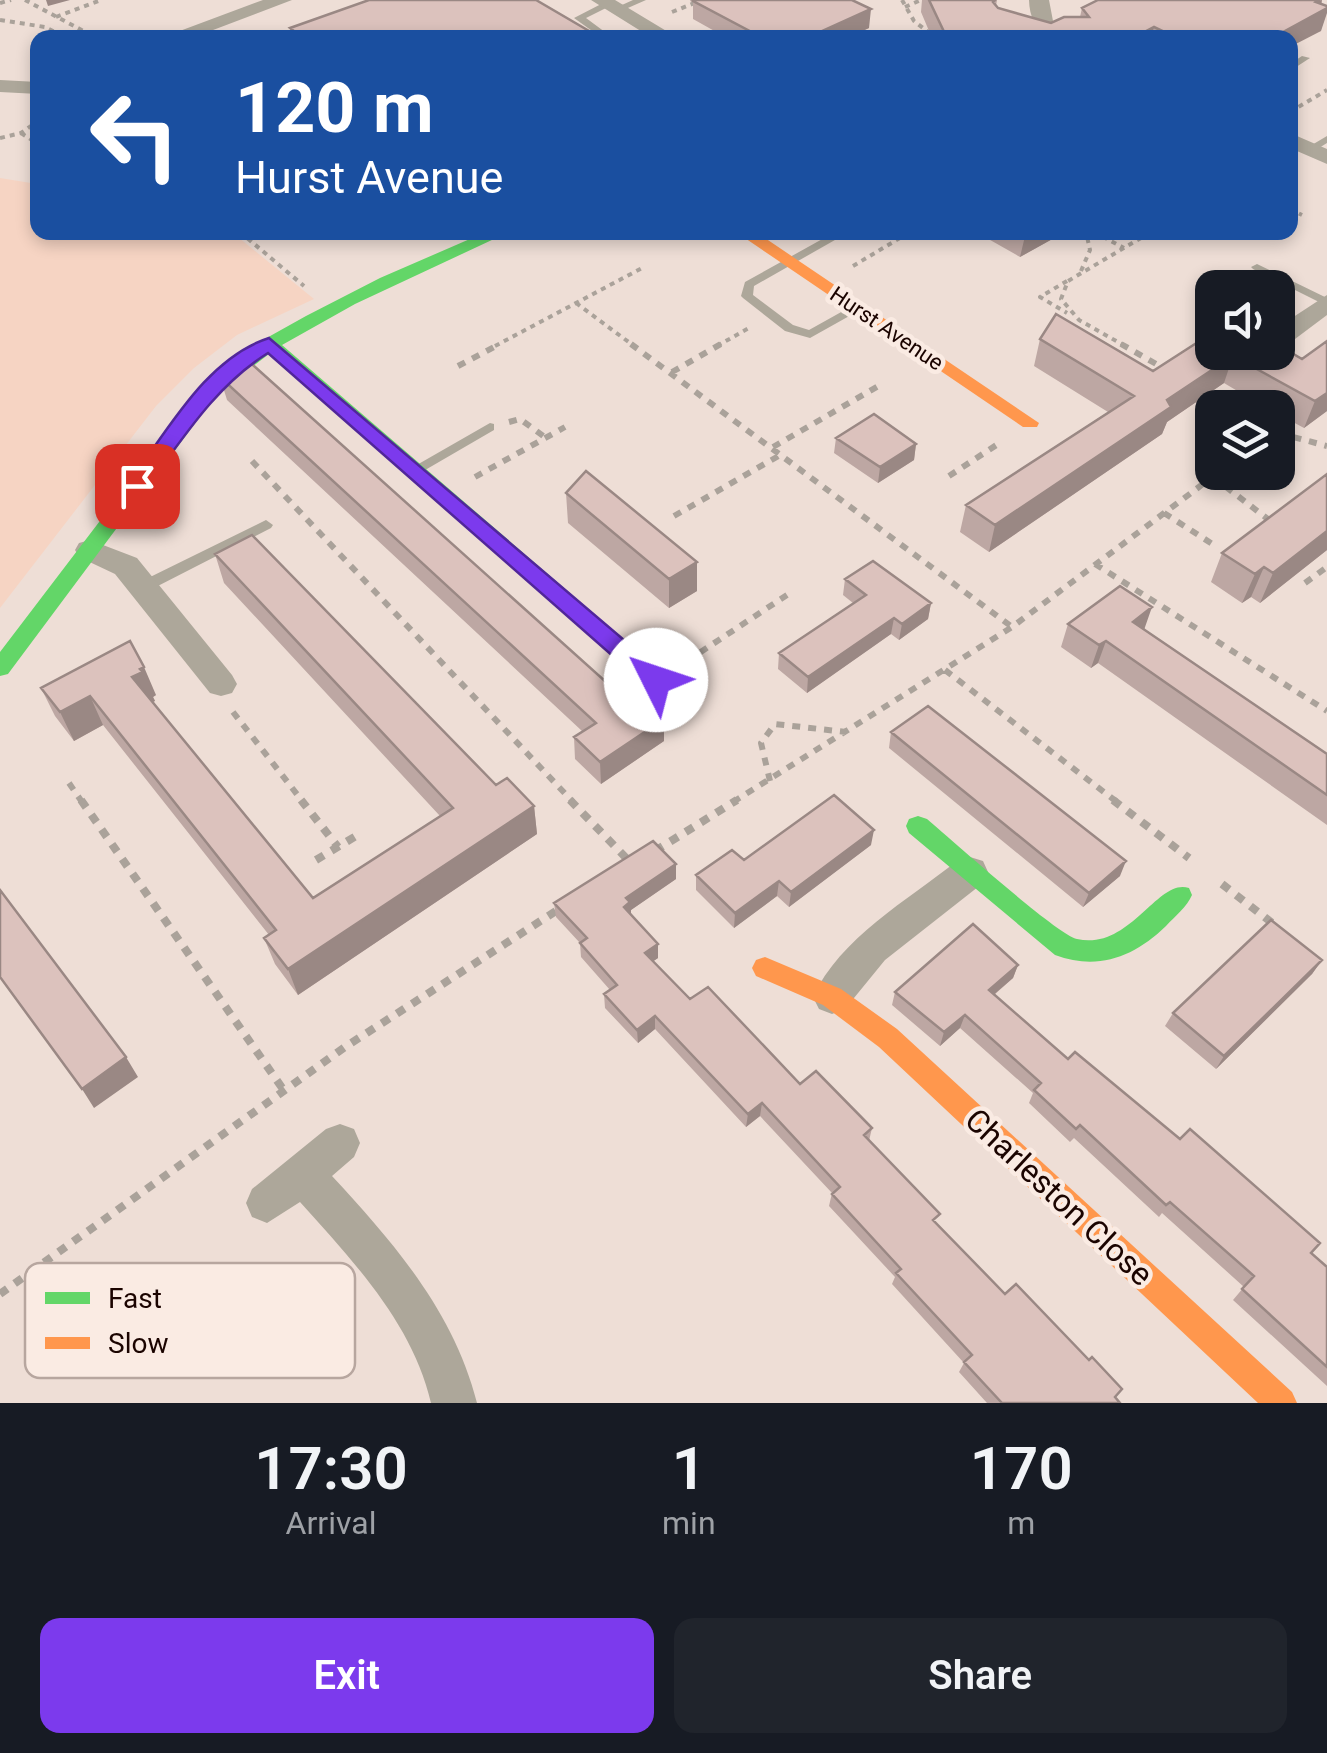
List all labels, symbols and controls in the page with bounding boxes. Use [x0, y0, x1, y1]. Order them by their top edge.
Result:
text: 120 m [235, 67, 434, 149]
icon: left [70, 70, 200, 200]
text: Hurst Avenue [235, 151, 503, 204]
map controls [1195, 270, 1295, 490]
button: sound [1195, 270, 1295, 370]
street label: Hurst Avenue [825, 281, 948, 375]
button: layers [1195, 390, 1295, 490]
pin [95, 444, 180, 529]
icon: arrive [110, 459, 165, 514]
position arrow [604, 628, 708, 732]
street label: Charleston Close [957, 1100, 1161, 1294]
legend [25, 1263, 355, 1378]
text: Fast [108, 1282, 162, 1315]
text: Slow [108, 1327, 168, 1360]
text: 17:30 [254, 1433, 408, 1504]
text: 1 [672, 1433, 706, 1504]
text: 170 [970, 1433, 1073, 1504]
text: Arrival [286, 1504, 376, 1542]
text: min [662, 1504, 716, 1542]
text: m [1007, 1504, 1035, 1542]
button: Exit [40, 1618, 654, 1733]
button: Share [674, 1618, 1287, 1733]

